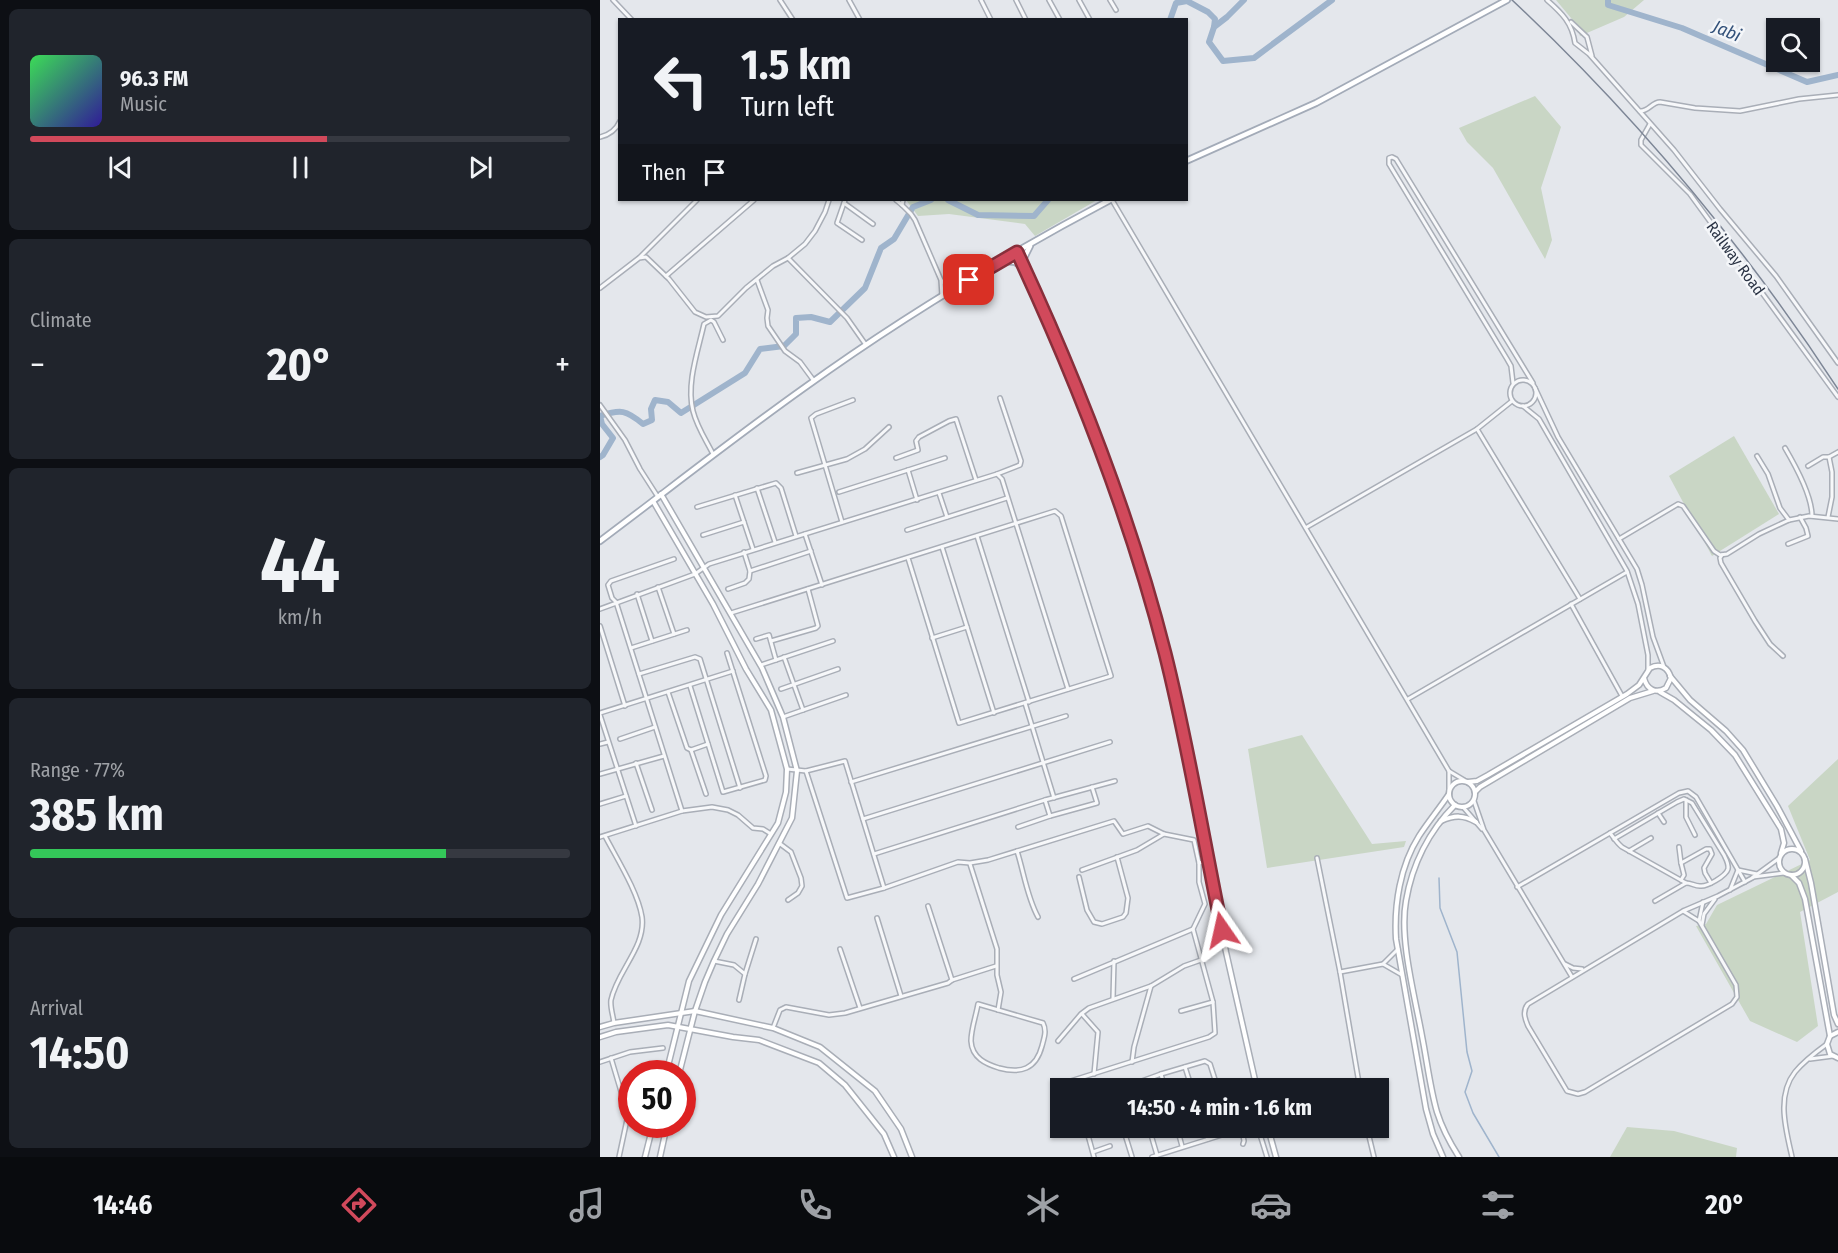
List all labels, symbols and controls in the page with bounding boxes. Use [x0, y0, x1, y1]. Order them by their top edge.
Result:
water label: Jabi [1709, 15, 1745, 47]
map controls [1766, 18, 1820, 72]
button: search [1766, 18, 1820, 72]
text: 1.5 km [741, 40, 852, 90]
icon: left [642, 42, 720, 120]
text: 96.3 FM [120, 65, 188, 92]
text: Turn left [741, 91, 834, 123]
text: Music [120, 92, 167, 116]
icon: previous [104, 151, 137, 184]
icon: pause [284, 151, 317, 184]
icon: next [464, 151, 497, 184]
icon: arrive [698, 156, 731, 189]
text: Then [642, 159, 686, 186]
street label: Railway Road [1702, 218, 1769, 299]
pin [943, 254, 994, 305]
icon: arrive [952, 263, 985, 296]
text: Climate [30, 308, 92, 332]
text: 20° [267, 338, 333, 392]
text: − [30, 345, 45, 385]
text: + [555, 345, 570, 385]
text: 44 [260, 519, 340, 613]
text: km/h [278, 605, 322, 629]
text: Range · 77% [30, 758, 125, 782]
text: 385 km [30, 788, 164, 842]
position arrow [1190, 898, 1254, 962]
text: Arrival [30, 996, 83, 1020]
text: 14:50 [30, 1026, 130, 1080]
speed limit sign: 50 [618, 1060, 696, 1138]
text: 14:50 · 4 min · 1.6 km [1127, 1094, 1312, 1121]
icon: directions [338, 1184, 380, 1226]
icon: music [566, 1184, 608, 1226]
icon: phone [794, 1184, 836, 1226]
icon: climate [1022, 1184, 1064, 1226]
icon: car [1250, 1184, 1292, 1226]
icon: filters [1477, 1184, 1519, 1226]
text: 14:46 [93, 1189, 152, 1221]
text: 20° [1705, 1189, 1745, 1221]

